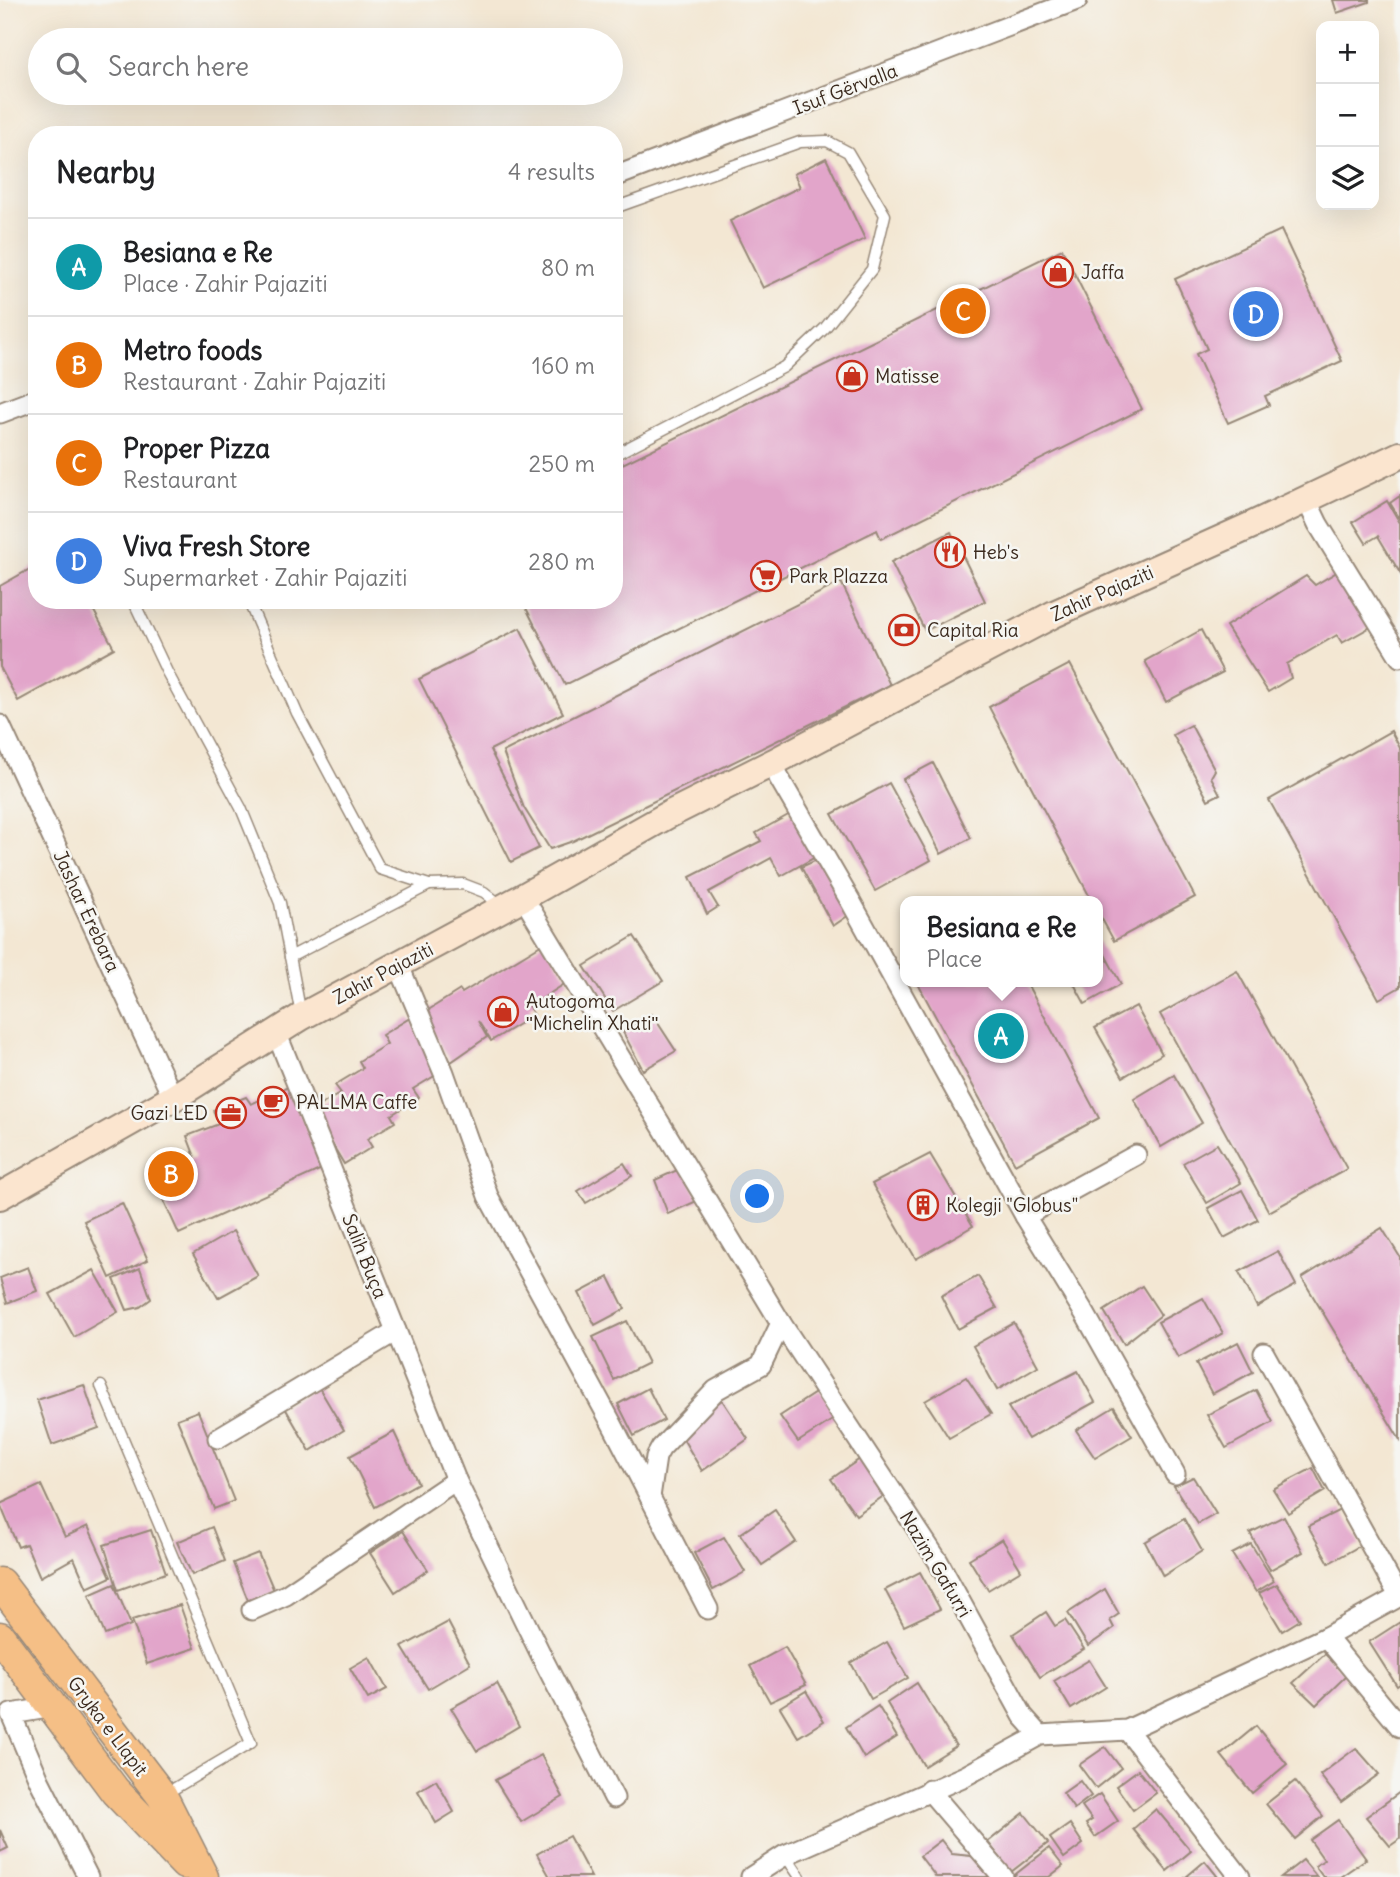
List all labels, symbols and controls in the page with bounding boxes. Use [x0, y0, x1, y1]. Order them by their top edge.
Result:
map controls [1316, 21, 1379, 210]
button: + [1316, 21, 1379, 84]
search box [28, 28, 623, 105]
icon: search [52, 48, 90, 86]
text: Search here [108, 50, 249, 83]
street label: Isuf Gërvalla [789, 58, 901, 120]
button: − [1316, 84, 1379, 147]
button: layers [1316, 147, 1379, 210]
text: Nearby [56, 153, 156, 191]
text: 4 results [508, 157, 595, 186]
text: Besiana e Re [123, 236, 273, 269]
text: A [72, 253, 86, 282]
text: 80 m [541, 253, 595, 282]
shop icon: Jaffa [1041, 255, 1075, 289]
place label: Jaffa [1081, 260, 1125, 284]
text: Place · Zahir Pajaziti [123, 269, 328, 298]
pin: C [940, 285, 986, 337]
pin: D [1233, 288, 1279, 340]
text: Metro foods [123, 334, 262, 367]
text: B [71, 351, 87, 380]
text: 160 m [532, 351, 595, 380]
shop icon: Matisse [835, 359, 869, 393]
place label: Matisse [875, 364, 939, 388]
text: Restaurant · Zahir Pajaziti [123, 367, 386, 396]
text: Proper Pizza [123, 432, 270, 465]
text: C [71, 449, 87, 478]
text: 250 m [528, 449, 595, 478]
text: Restaurant [123, 465, 237, 494]
text: Viva Fresh Store [123, 530, 310, 563]
restaurant icon: Heb's [933, 535, 967, 569]
place label: Heb's [973, 540, 1019, 564]
text: D [71, 547, 87, 576]
text: 280 m [528, 547, 595, 576]
supermarket icon: Park Plazza [749, 559, 783, 593]
street label: Zahir Pajaziti [1047, 560, 1157, 626]
text: Supermarket · Zahir Pajaziti [123, 563, 407, 592]
place label: Park Plazza [789, 564, 888, 588]
bank icon: Capital Ria [887, 613, 921, 647]
place label: Capital Ria [927, 618, 1019, 642]
street label: Jashar Erebara [48, 846, 126, 976]
popup [900, 896, 1103, 987]
text: Besiana e Re [927, 911, 1076, 944]
street label: Zahir Pajaziti [329, 937, 437, 1009]
text: Place [927, 944, 982, 973]
place label: Autogoma ʺMichelin Xhatiʺ [526, 989, 658, 1035]
shop icon: Autogoma ʺMichelin Xhatiʺ [486, 995, 520, 1029]
pin: A [978, 1010, 1024, 1062]
cafe icon: PALLMA Caffe [256, 1085, 290, 1119]
place label: PALLMA Caffe [296, 1090, 417, 1114]
office icon: Gazi LED [214, 1096, 248, 1130]
place label: Gazi LED [131, 1101, 208, 1125]
pin: B [148, 1148, 194, 1200]
your location [740, 1179, 774, 1213]
building icon: Kolegji "Globus" [906, 1188, 940, 1222]
place label: Kolegji "Globus" [946, 1193, 1078, 1217]
street label: Salih Buça [337, 1210, 393, 1302]
street label: Nazim Gafurri [895, 1506, 977, 1622]
street label: Gryka e Llapit [63, 1671, 153, 1781]

